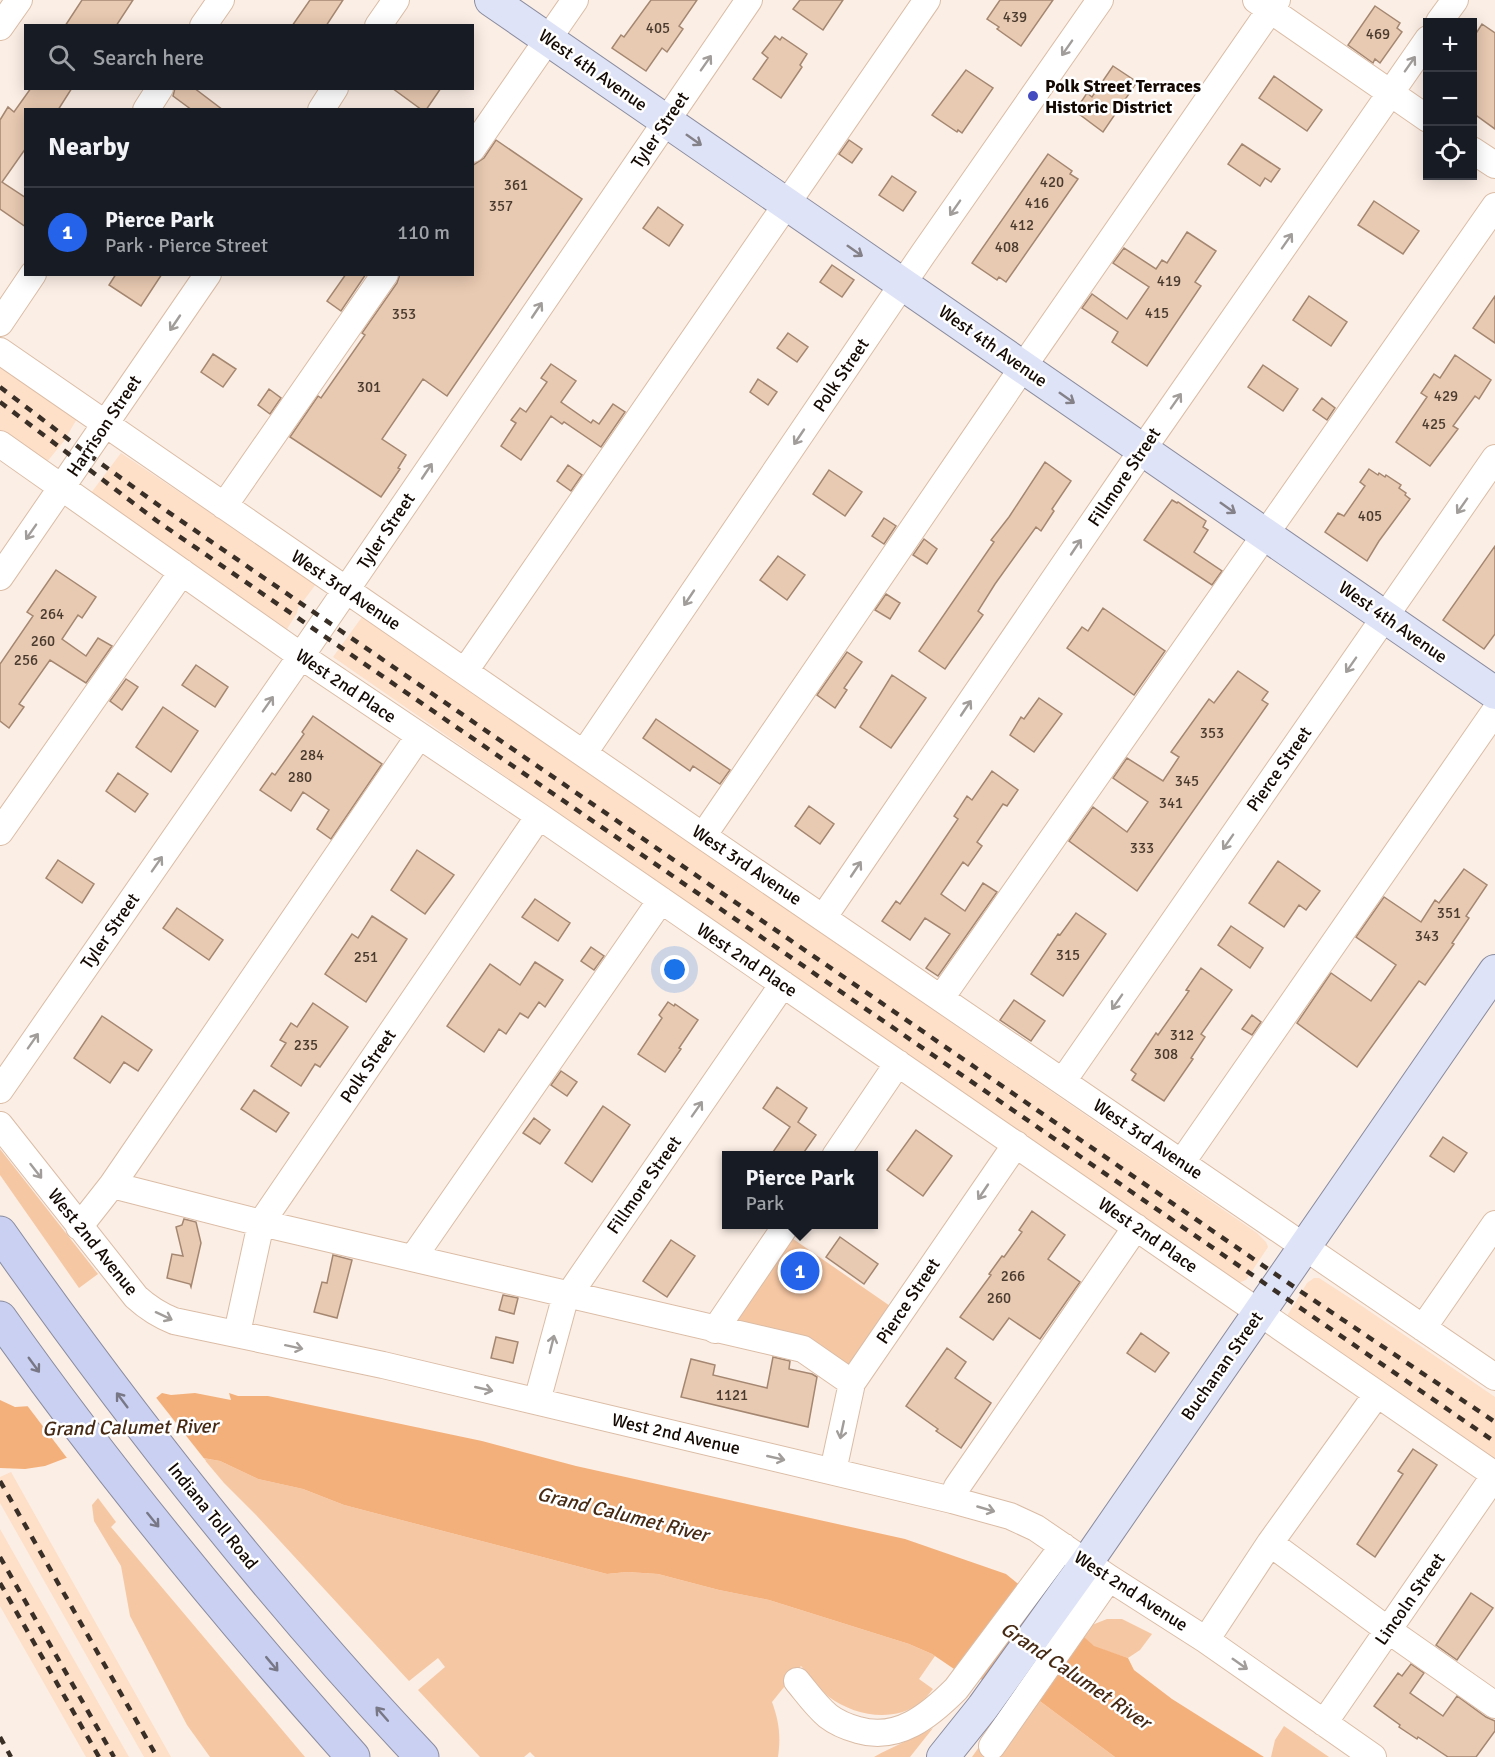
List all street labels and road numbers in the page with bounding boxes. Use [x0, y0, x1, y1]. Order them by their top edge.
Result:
street label: West 4th Avenue [534, 24, 652, 116]
street label: Tyler Street [626, 88, 694, 172]
street label: West 4th Avenue [934, 300, 1052, 392]
street label: Polk Street [808, 334, 874, 416]
street label: Harrison Street [62, 371, 146, 481]
street label: Fillmore Street [1083, 423, 1165, 531]
street label: Tyler Street [352, 489, 420, 573]
street label: West 3rd Avenue [287, 545, 405, 635]
street label: West 4th Avenue [1334, 576, 1452, 668]
street label: West 2nd Place [291, 644, 401, 728]
street label: Pierce Street [1242, 722, 1316, 816]
street label: West 3rd Avenue [688, 820, 806, 910]
street label: Tyler Street [76, 889, 144, 973]
street label: West 2nd Place [692, 918, 802, 1002]
street label: Polk Street [335, 1025, 401, 1107]
street label: West 3rd Avenue [1089, 1094, 1207, 1184]
street label: Fillmore Street [602, 1132, 686, 1238]
street label: West 2nd Avenue [43, 1184, 143, 1300]
street label: West 2nd Place [1094, 1193, 1202, 1277]
street label: Pierce Street [871, 1254, 945, 1348]
street label: Buchanan Street [1176, 1307, 1268, 1425]
street label: West 2nd Avenue [610, 1409, 742, 1459]
street label: Indiana Toll Road [163, 1458, 263, 1574]
street label: West 2nd Avenue [1070, 1546, 1192, 1636]
street label: Lincoln Street [1370, 1549, 1450, 1649]

